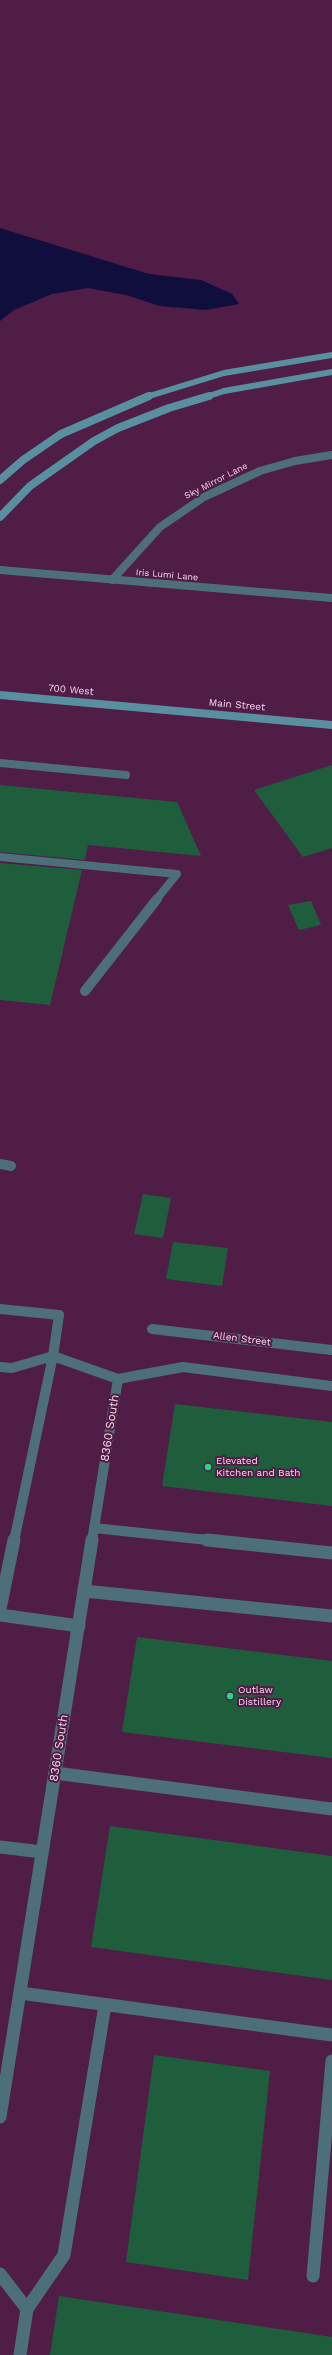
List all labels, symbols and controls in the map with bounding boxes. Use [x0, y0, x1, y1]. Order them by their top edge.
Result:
street label: Sky Mirror Lane [183, 460, 249, 502]
street label: Iris Lumi Lane [135, 567, 199, 583]
street label: 700 West [48, 682, 94, 698]
street label: Main Street [208, 697, 266, 713]
street label: Allen Street [212, 1329, 272, 1349]
street label: 8360 South [98, 1393, 122, 1463]
place label: Elevated Kitchen and Bath [216, 1455, 300, 1478]
marker: Elevated Kitchen and Bath [203, 1462, 213, 1472]
place label: Outlaw Distillery [238, 1684, 281, 1708]
marker: Outlaw Distillery [225, 1691, 235, 1701]
street label: 8360 South [47, 1713, 71, 1783]

